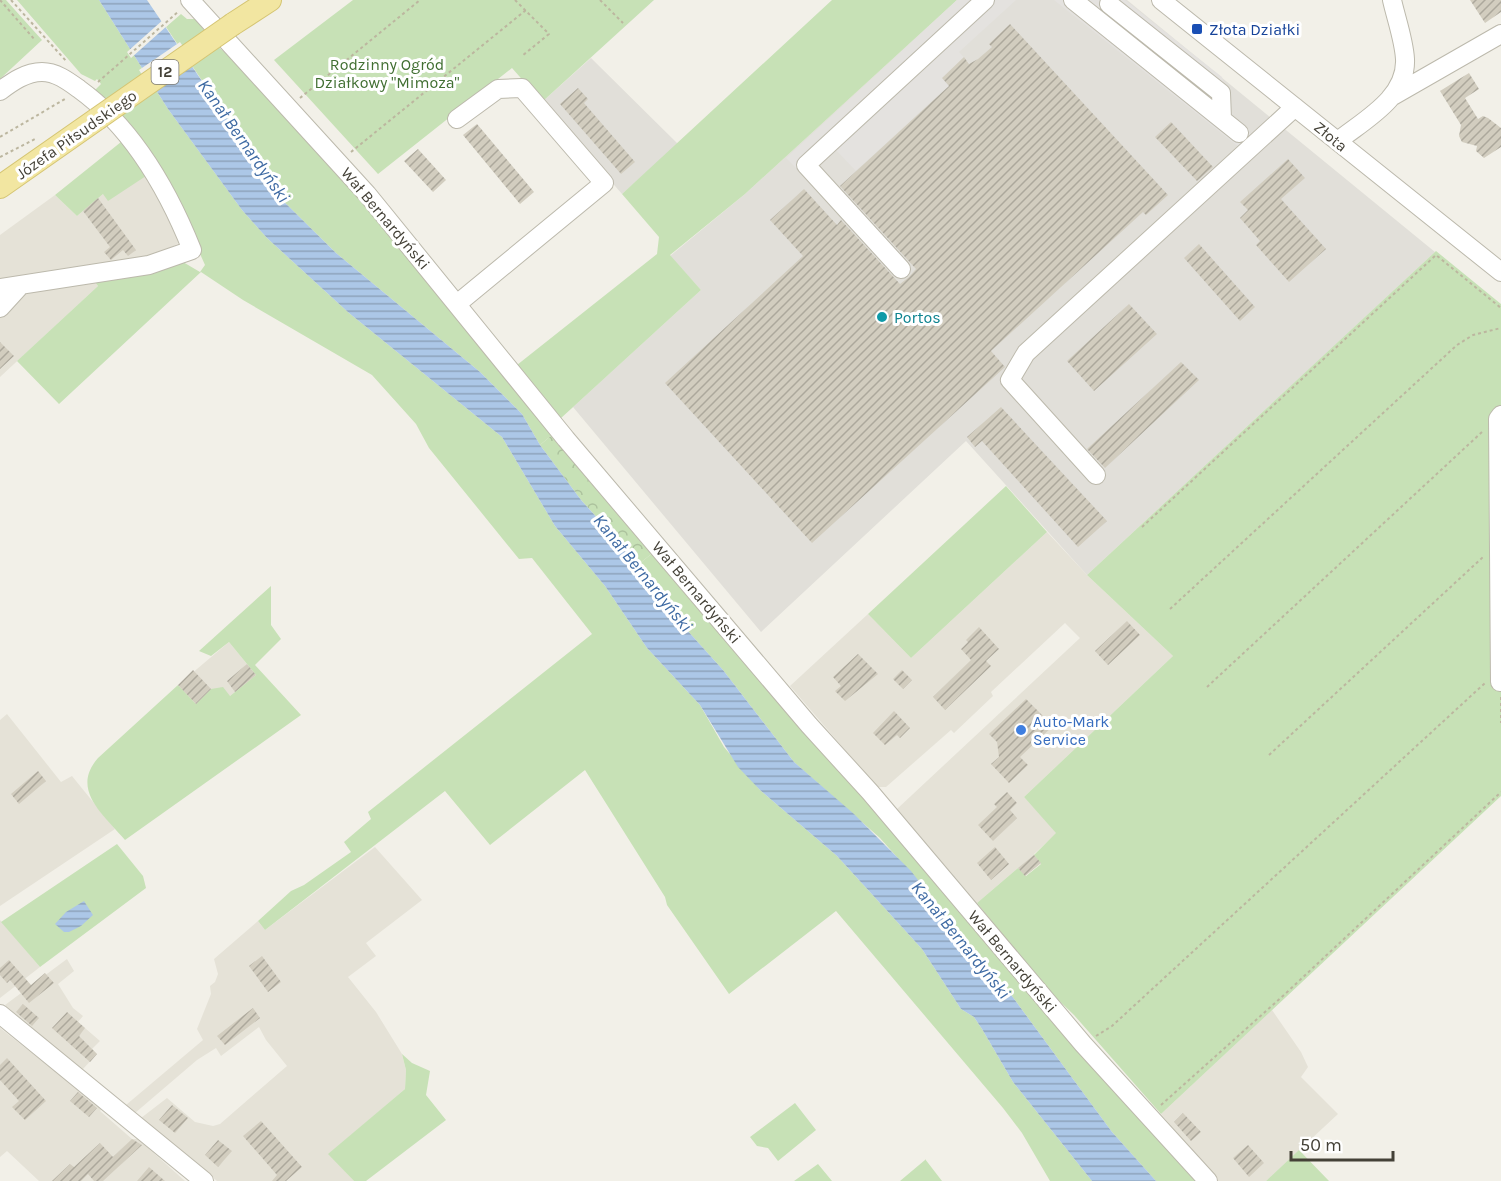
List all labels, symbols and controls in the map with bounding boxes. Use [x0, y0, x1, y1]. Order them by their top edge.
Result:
place label: Złota Działki [1209, 20, 1300, 39]
marker: Złota Działki [1190, 22, 1204, 36]
park label: Rodzinny Ogród Działkowy "Mimoza" [315, 55, 460, 92]
road number: 12 [152, 60, 178, 84]
water label: Kanał Bernardyński [193, 75, 295, 207]
street label: Józefa Piłsudskiego [12, 86, 140, 183]
street label: Złota [1310, 117, 1351, 156]
street label: Wał Bernardyński [337, 163, 434, 273]
place label: Portos [894, 308, 941, 327]
marker: Portos [875, 310, 889, 324]
water label: Kanał Bernardyński [589, 510, 697, 637]
street label: Wał Bernardyński [648, 537, 745, 647]
place label: Auto-Mark Service [1033, 712, 1109, 749]
marker: Auto-Mark Service [1014, 723, 1028, 737]
water label: Kanał Bernardyński [907, 877, 1015, 1004]
street label: Wał Bernardyński [964, 906, 1061, 1016]
scale bar [1291, 1124, 1393, 1162]
text: 50 m [1300, 1134, 1342, 1156]

